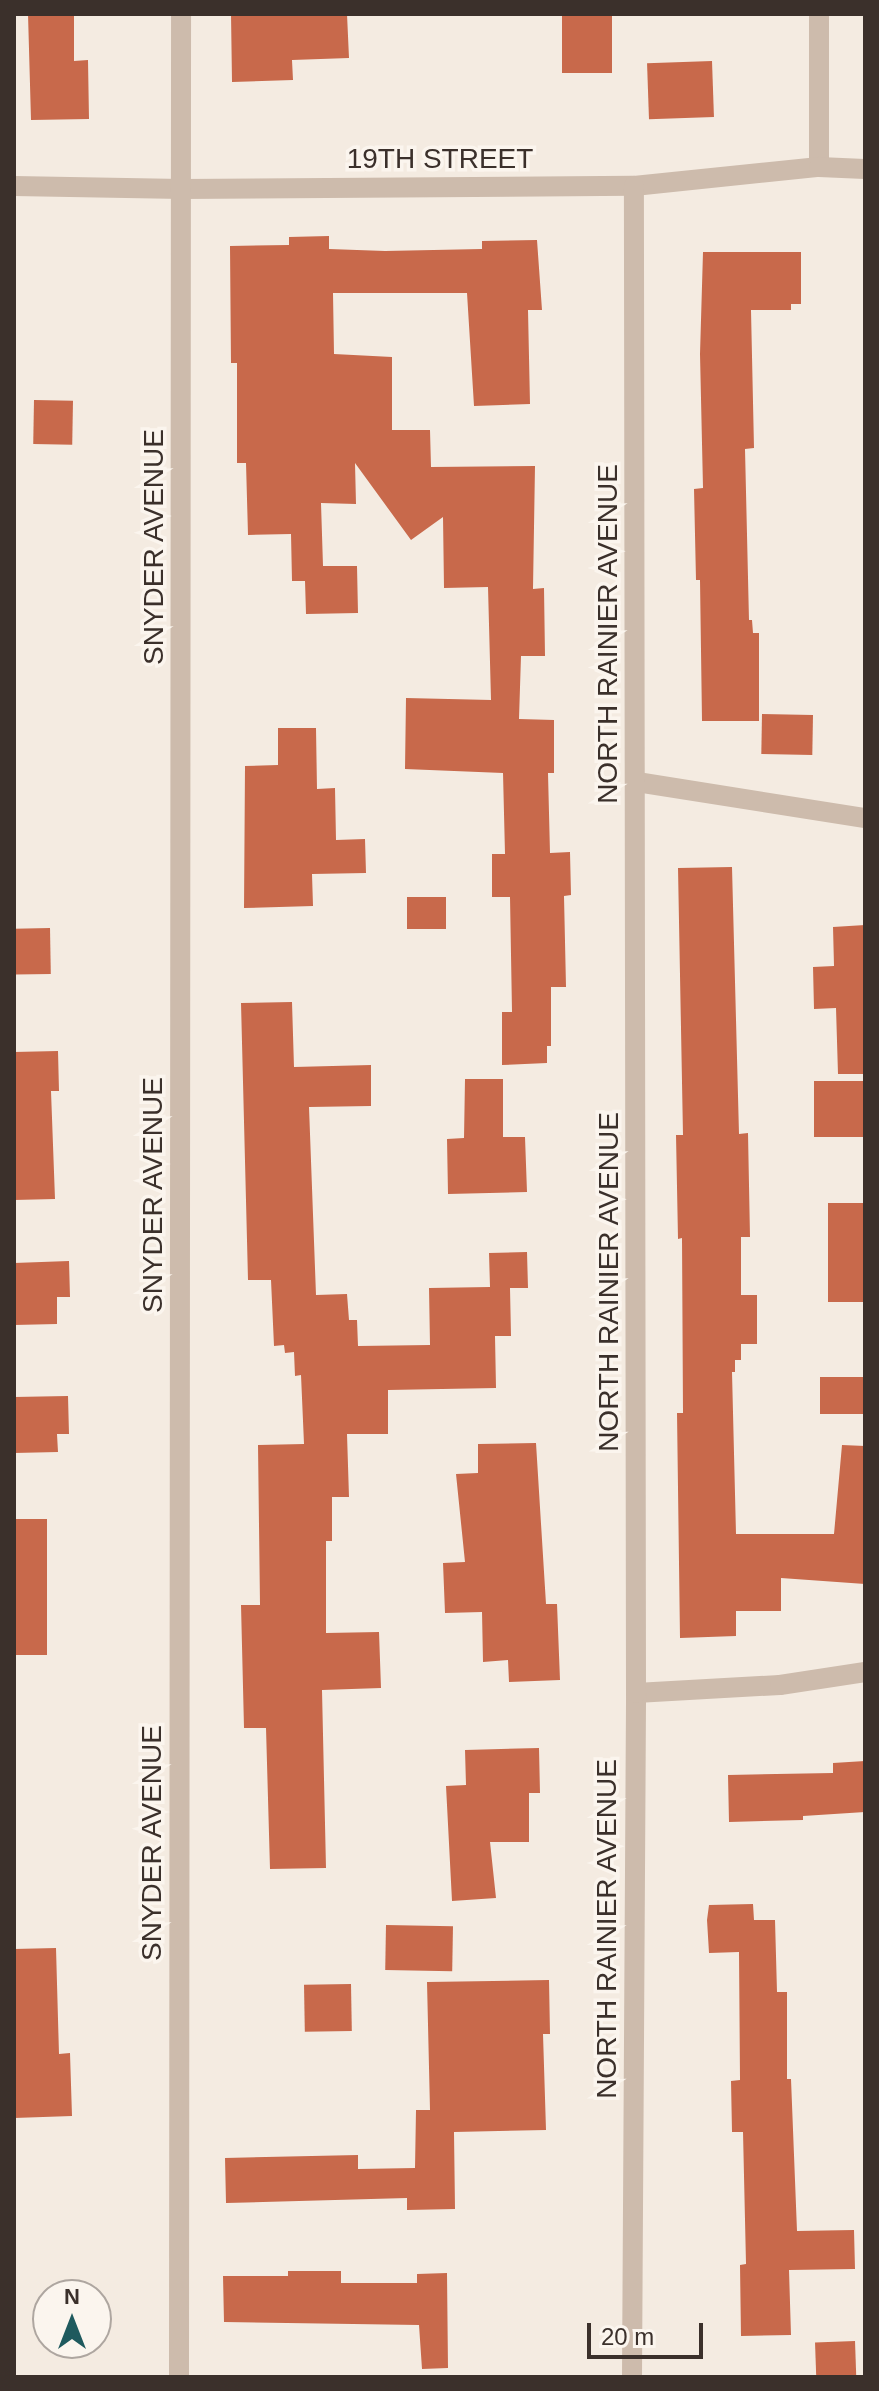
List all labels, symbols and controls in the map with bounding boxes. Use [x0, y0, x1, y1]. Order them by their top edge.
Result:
street label: 19TH STREET [347, 142, 533, 176]
street label: SNYDER AVENUE [137, 428, 171, 666]
street label: NORTH RAINIER AVENUE [591, 463, 625, 805]
street label: SNYDER AVENUE [136, 1076, 170, 1314]
street label: NORTH RAINIER AVENUE [592, 1111, 626, 1453]
street label: SNYDER AVENUE [135, 1724, 169, 1962]
street label: NORTH RAINIER AVENUE [590, 1758, 624, 2100]
north arrow [32, 2279, 112, 2359]
text: N [64, 2284, 80, 2309]
scale bar [591, 2307, 707, 2357]
text: 20 m [601, 2323, 654, 2350]

